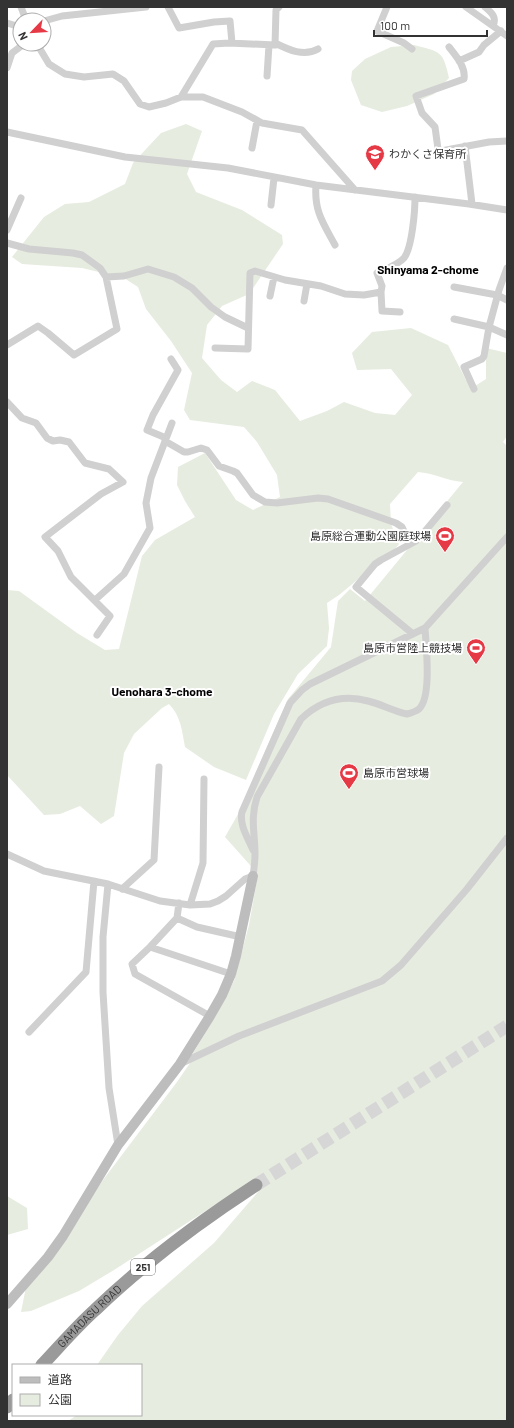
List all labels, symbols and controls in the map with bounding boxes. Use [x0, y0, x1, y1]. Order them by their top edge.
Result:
north arrow [12, 12, 52, 52]
scale bar [374, 12, 487, 38]
text: 100 m [380, 18, 410, 32]
text: N [15, 30, 30, 43]
school or university icon: わかくさ保育所 [364, 143, 386, 171]
place label: わかくさ保育所 [389, 147, 467, 160]
district label: Shinyama 2-chome [377, 262, 479, 276]
sports icon: 島原総合運動公園庭球場 [434, 525, 456, 553]
place label: 島原総合運動公園庭球場 [310, 529, 431, 542]
sports icon: 島原市営陸上競技場 [465, 637, 487, 665]
place label: 島原市営陸上競技場 [363, 641, 462, 654]
district label: Uenohara 3-chome [111, 684, 213, 698]
sports icon: 島原市営球場 [338, 762, 360, 790]
place label: 島原市営球場 [363, 766, 429, 779]
road number: 251 [131, 1259, 155, 1275]
street label: GAMADASU ROAD [55, 1282, 124, 1350]
legend [12, 1364, 142, 1416]
text: 道路 [48, 1372, 72, 1386]
text: 公園 [48, 1392, 72, 1406]

